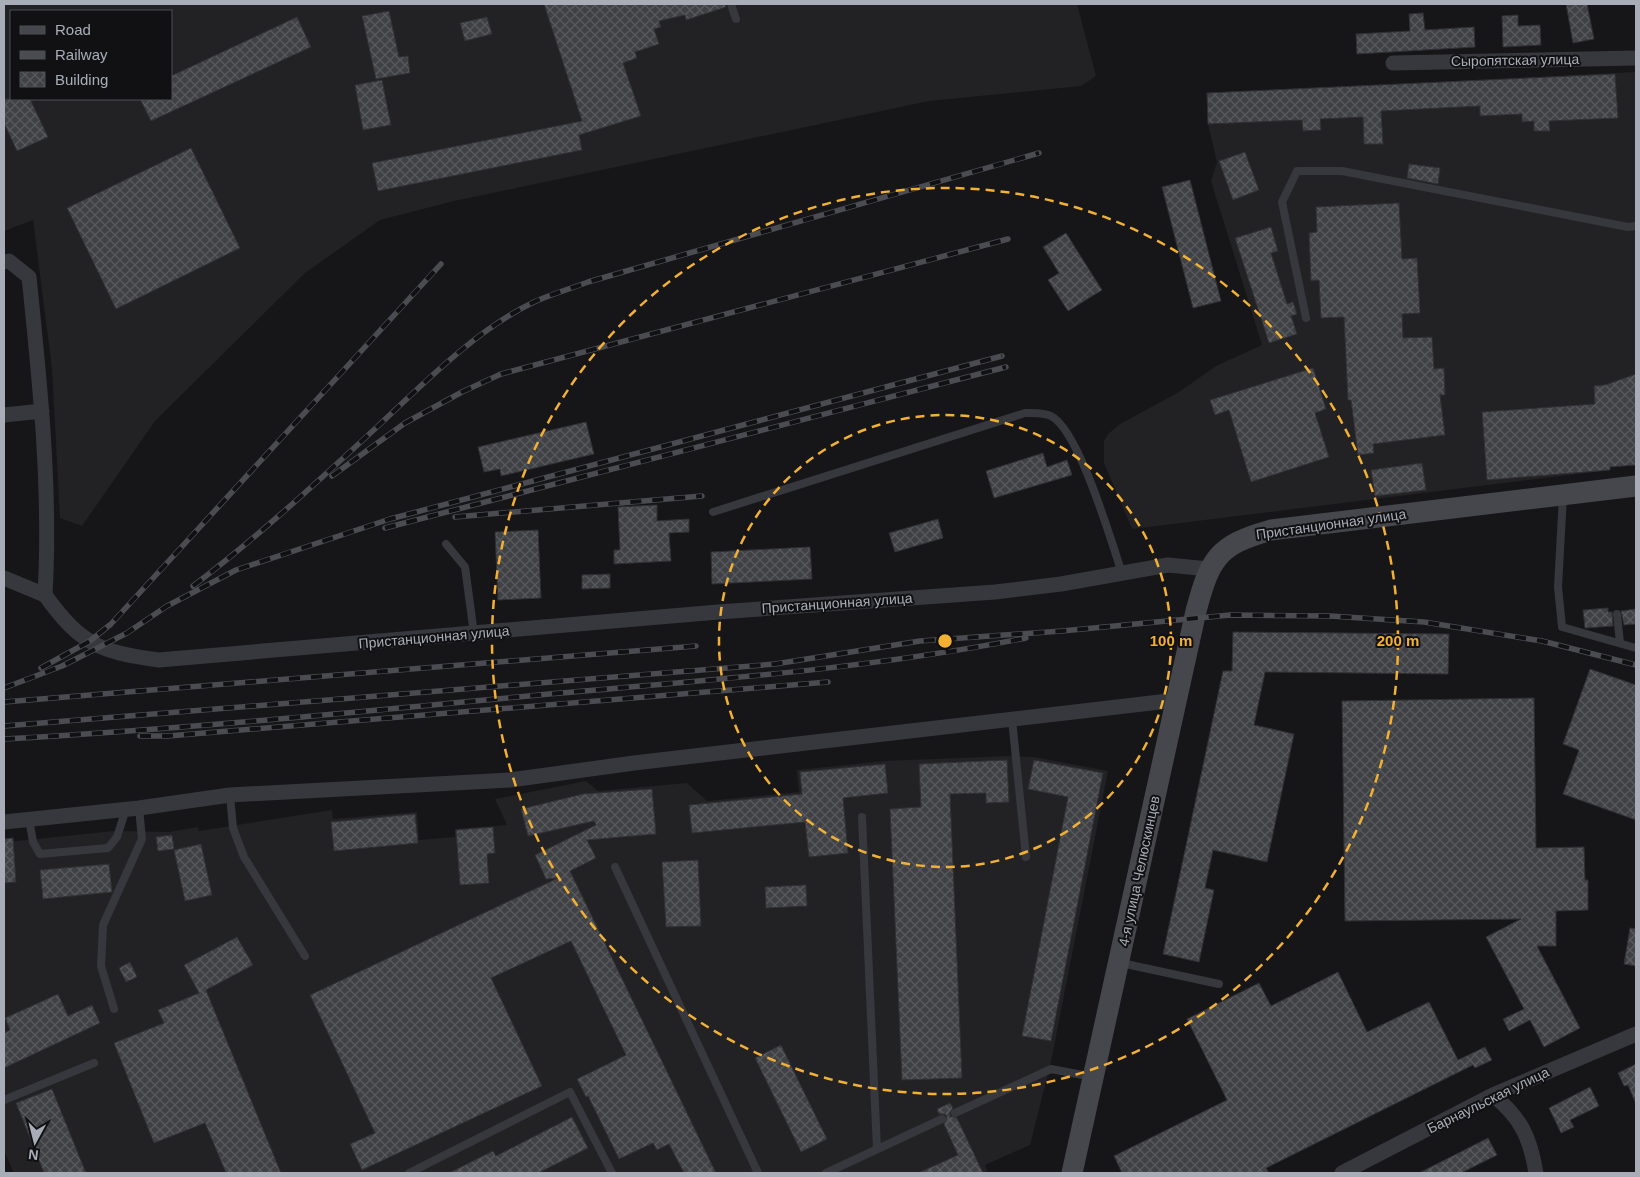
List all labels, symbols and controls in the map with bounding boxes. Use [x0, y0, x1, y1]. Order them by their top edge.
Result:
legend [10, 10, 172, 100]
text: Road [55, 21, 91, 38]
text: Railway [55, 46, 108, 63]
street label: Сыропятская улица [1451, 51, 1580, 69]
text: Building [55, 71, 108, 88]
street label: Пристанционная улица [1255, 506, 1407, 542]
street label: Пристанционная улица [761, 590, 913, 616]
street label: Пристанционная улица [358, 622, 510, 652]
centre of rings [936, 632, 954, 650]
text: 100 m [1150, 632, 1192, 649]
text: 200 m [1377, 632, 1419, 649]
street label: 4-я улица Челюскинцев [1115, 794, 1163, 948]
street label: Барнаульская улица [1425, 1063, 1552, 1136]
north arrow [10, 1117, 60, 1167]
text: N [27, 1146, 39, 1163]

